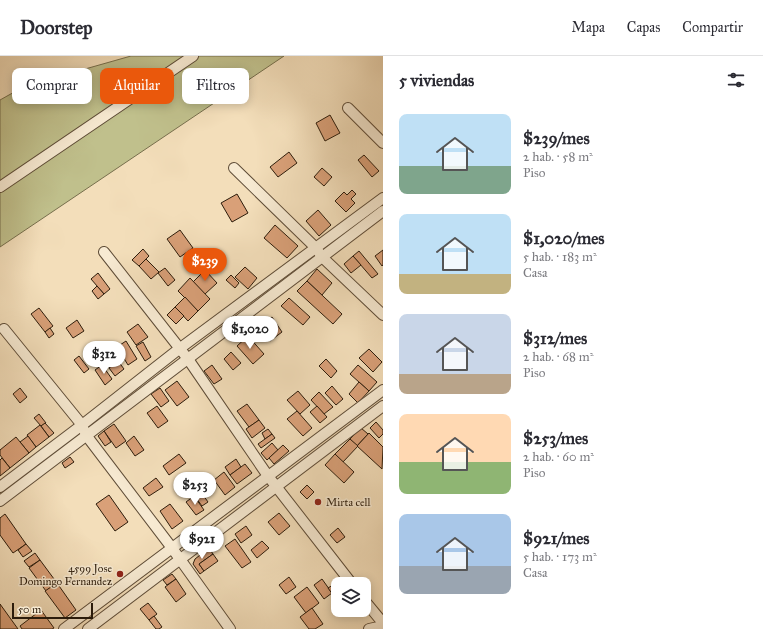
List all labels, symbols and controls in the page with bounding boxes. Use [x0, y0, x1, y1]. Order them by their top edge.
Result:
text: Doorstep [20, 16, 93, 39]
text: Mapa [572, 19, 605, 36]
text: Capas [627, 19, 660, 36]
text: Compartir [682, 19, 743, 36]
chip: Comprar [12, 68, 92, 104]
chip: Alquilar [100, 68, 174, 104]
chip: Filtros [182, 68, 249, 104]
icon: filters [725, 69, 747, 91]
text: 5 viviendas [399, 70, 474, 91]
text: $239/mes [523, 128, 590, 149]
icon: home [431, 130, 479, 178]
text: 2 hab. · 58 m² [523, 149, 593, 165]
text: Piso [523, 165, 545, 181]
text: $1,020/mes [523, 228, 605, 249]
icon: home [431, 230, 479, 278]
pin: $239 [181, 248, 229, 282]
text: 5 hab. · 183 m² [523, 249, 597, 265]
text: $239 [192, 253, 218, 269]
text: Casa [523, 265, 548, 281]
pin: $1,020 [217, 316, 283, 350]
text: $1,020 [231, 321, 269, 337]
text: $312/mes [523, 328, 587, 349]
icon: home [431, 330, 479, 378]
pin: $312 [80, 341, 128, 375]
text: $312 [92, 346, 116, 362]
text: 2 hab. · 68 m² [523, 349, 593, 365]
text: Piso [523, 365, 545, 381]
text: $253/mes [523, 428, 588, 449]
icon: home [431, 430, 479, 478]
text: 2 hab. · 60 m² [523, 449, 594, 465]
text: Piso [523, 465, 545, 481]
pin: $253 [171, 472, 219, 506]
text: $253 [182, 477, 208, 493]
place label: Mirta cell [326, 496, 371, 509]
marker: Mirta cell [313, 497, 323, 507]
pin: $921 [178, 526, 226, 560]
text: $921/mes [523, 528, 590, 549]
icon: home [431, 530, 479, 578]
text: $921 [189, 531, 215, 547]
text: 5 hab. · 173 m² [523, 549, 597, 565]
place label: 4599 Jose Domingo Fernandez [19, 562, 112, 588]
text: Casa [523, 565, 548, 581]
marker: 4599 Jose Domingo Fernandez [115, 569, 125, 579]
map controls [331, 577, 371, 617]
button: layers [331, 577, 371, 617]
scale bar [12, 601, 93, 620]
text: 50 m [18, 603, 41, 616]

